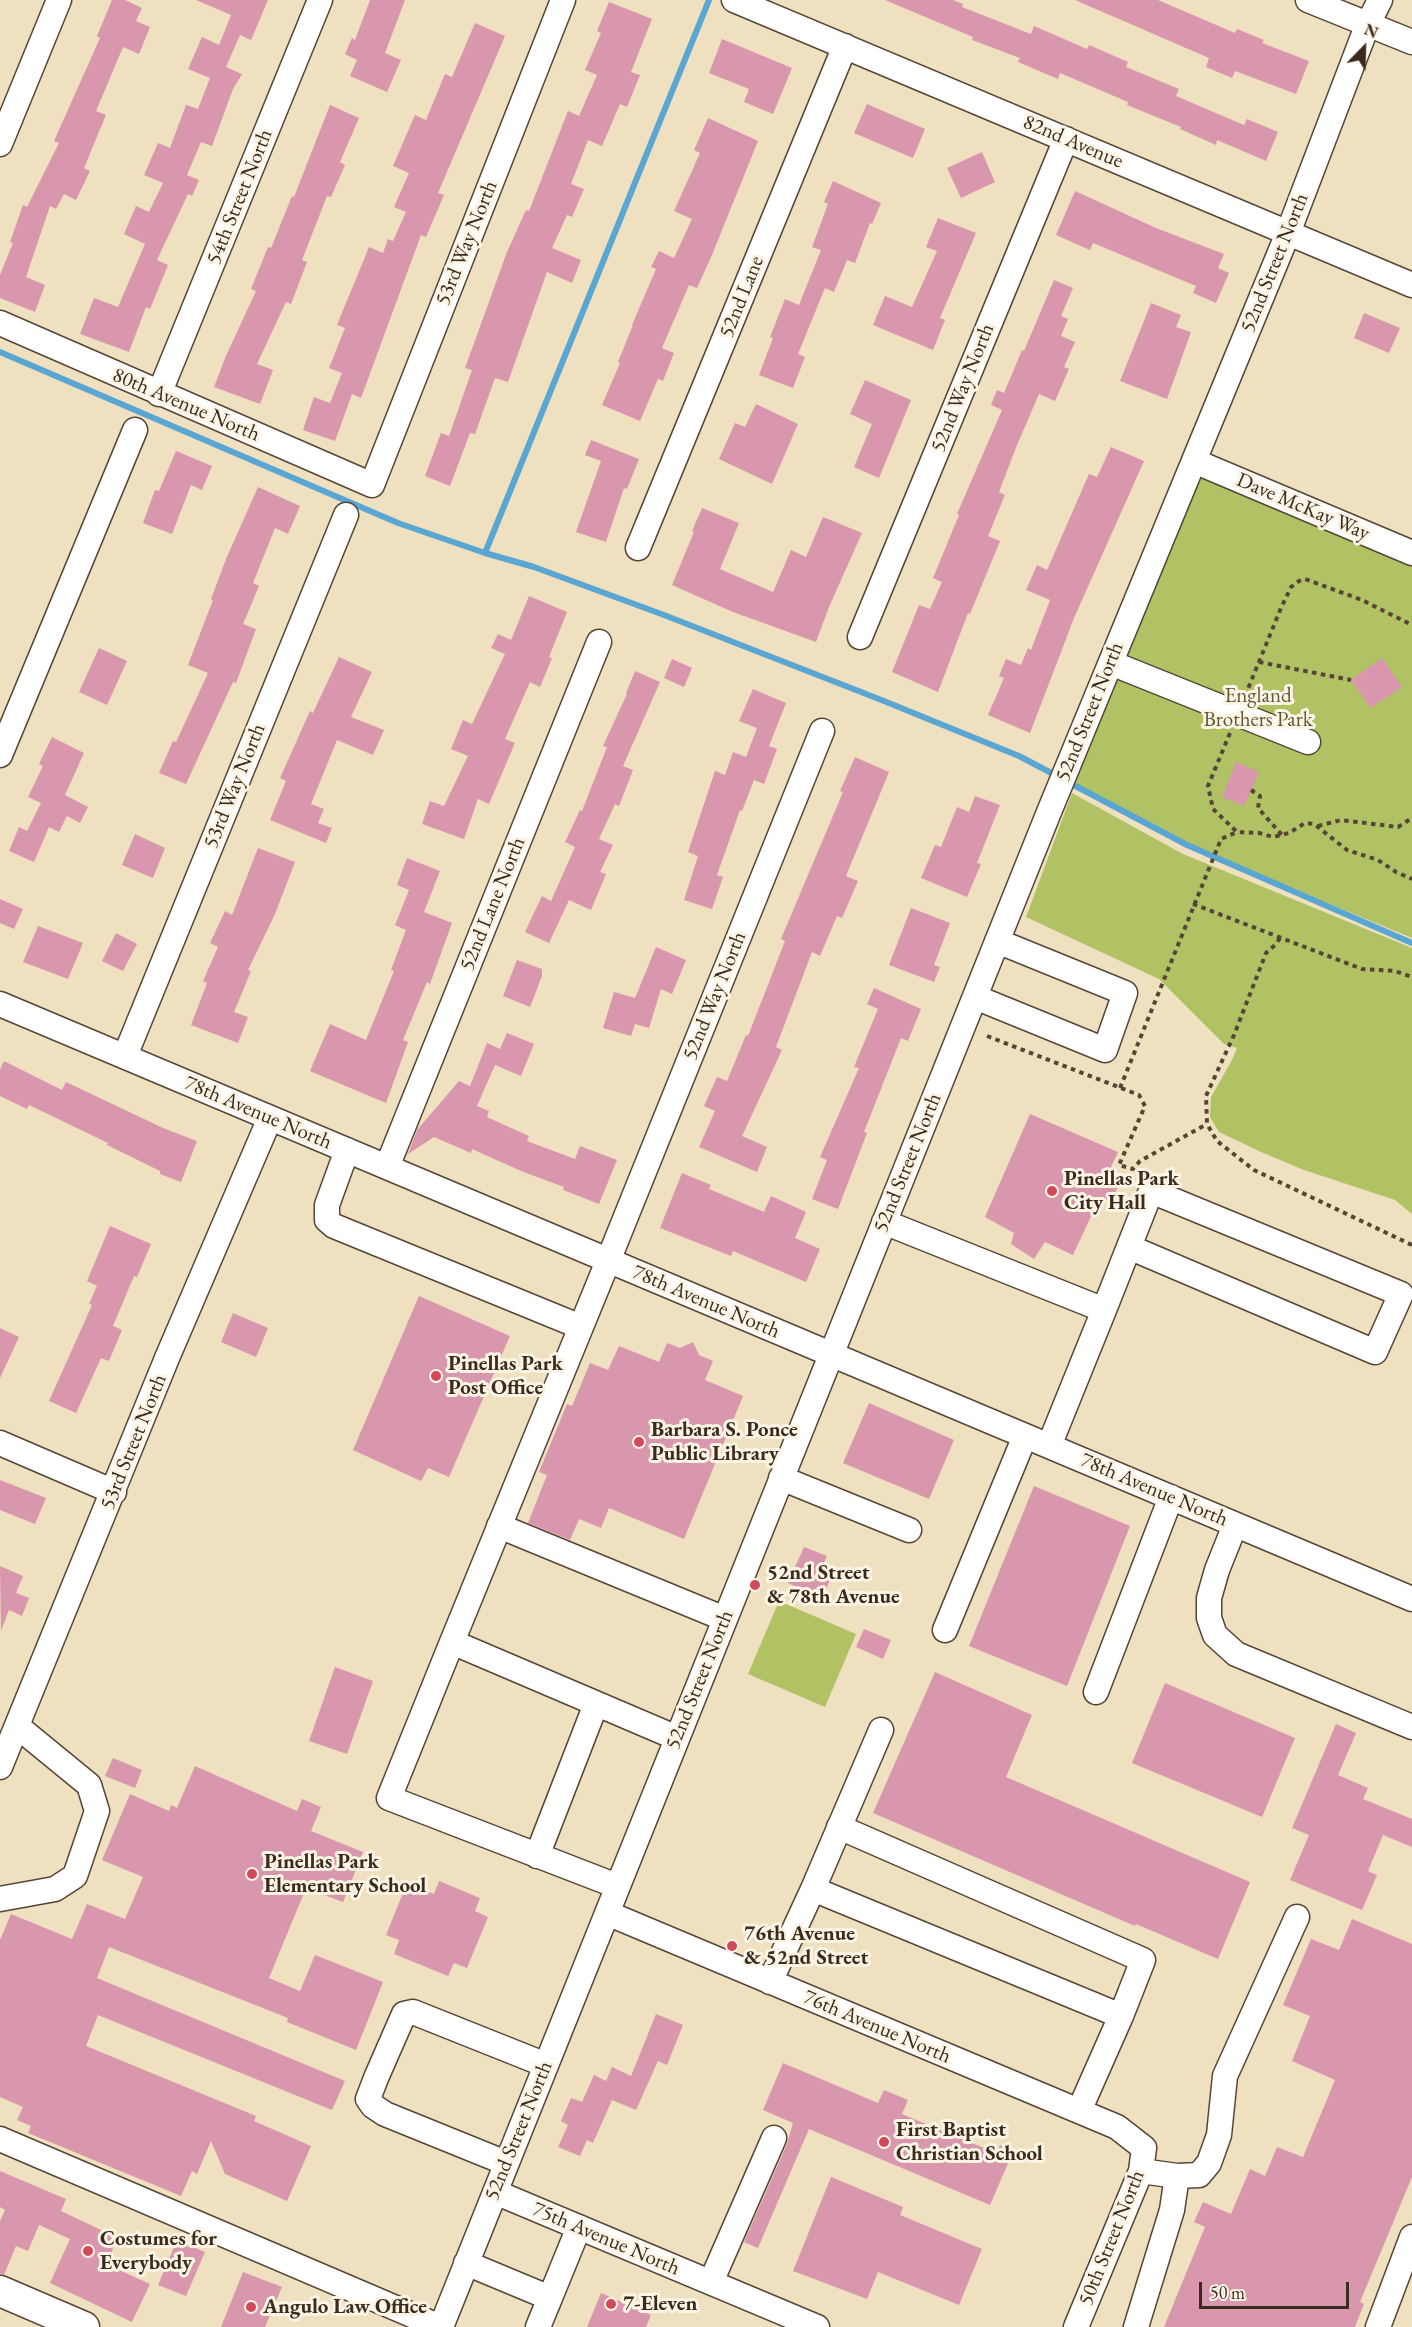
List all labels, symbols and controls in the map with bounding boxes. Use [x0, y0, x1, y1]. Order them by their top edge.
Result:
north arrow [1334, 18, 1394, 78]
text: N [1361, 19, 1381, 43]
street label: 82nd Avenue [1019, 110, 1127, 174]
street label: 54th Street North [201, 126, 279, 268]
street label: 53rd Way North [431, 177, 503, 309]
street label: 52nd Street North [1236, 190, 1314, 336]
street label: 52nd Lane [714, 252, 770, 342]
street label: 52nd Way North [926, 320, 1000, 456]
street label: 80th Avenue North [109, 363, 263, 447]
street label: Dave McKay Way [1233, 468, 1373, 546]
street label: 52nd Street North [1051, 639, 1129, 785]
park label: England Brothers Park [1203, 683, 1313, 733]
street label: 53rd Way North [199, 720, 271, 852]
street label: 52nd Lane North [455, 834, 531, 974]
street label: 52nd Way North [678, 928, 752, 1064]
street label: 78th Avenue North [181, 1071, 335, 1155]
street label: 52nd Street North [869, 1090, 947, 1236]
place label: Pinellas Park City Hall [1064, 1166, 1179, 1216]
marker: Pinellas Park City Hall [1045, 1184, 1059, 1198]
street label: 78th Avenue North [629, 1260, 783, 1344]
place label: Pinellas Park Post Office [448, 1351, 563, 1401]
marker: Pinellas Park Post Office [429, 1369, 443, 1383]
street label: 53rd Street North [95, 1371, 173, 1513]
place label: Barbara S. Ponce Public Library [651, 1417, 798, 1467]
marker: Barbara S. Ponce Public Library [632, 1435, 646, 1449]
street label: 78th Avenue North [1077, 1448, 1231, 1532]
place label: 52nd Street & 78th Avenue [767, 1560, 900, 1610]
marker: 52nd Street & 78th Avenue [748, 1578, 762, 1592]
street label: 52nd Street North [661, 1607, 739, 1753]
place label: Pinellas Park Elementary School [264, 1849, 426, 1899]
marker: Pinellas Park Elementary School [245, 1867, 259, 1881]
place label: 76th Avenue & 52nd Street [744, 1921, 868, 1971]
marker: 76th Avenue & 52nd Street [725, 1939, 739, 1953]
street label: 76th Avenue North [800, 1985, 954, 2069]
street label: 52nd Street North [480, 2058, 558, 2204]
place label: First Baptist Christian School [896, 2117, 1043, 2167]
marker: First Baptist Christian School [877, 2135, 891, 2149]
street label: 50th Street North [1073, 2167, 1151, 2309]
street label: 75th Avenue North [529, 2197, 683, 2281]
place label: Costumes for Everybody [100, 2226, 217, 2276]
marker: Costumes for Everybody [81, 2244, 95, 2258]
scale bar [1202, 2270, 1352, 2308]
text: 50 m [1210, 2281, 1245, 2304]
place label: 7-Eleven [623, 2291, 697, 2317]
place label: Angulo Law Office [263, 2294, 427, 2320]
marker: 7-Eleven [604, 2297, 618, 2311]
marker: Angulo Law Office [244, 2300, 258, 2314]

